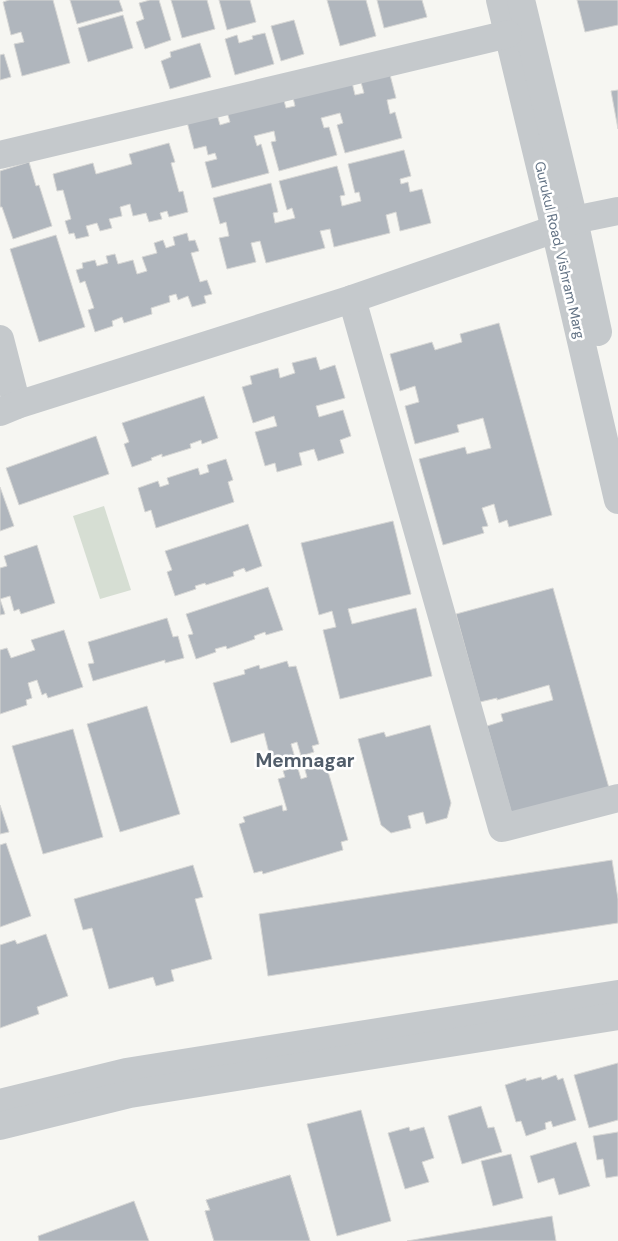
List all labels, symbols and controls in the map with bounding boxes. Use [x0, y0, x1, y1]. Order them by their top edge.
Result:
street label: Gurukul Road, Vishram Marg [531, 159, 589, 341]
district label: Memnagar [255, 748, 355, 773]

